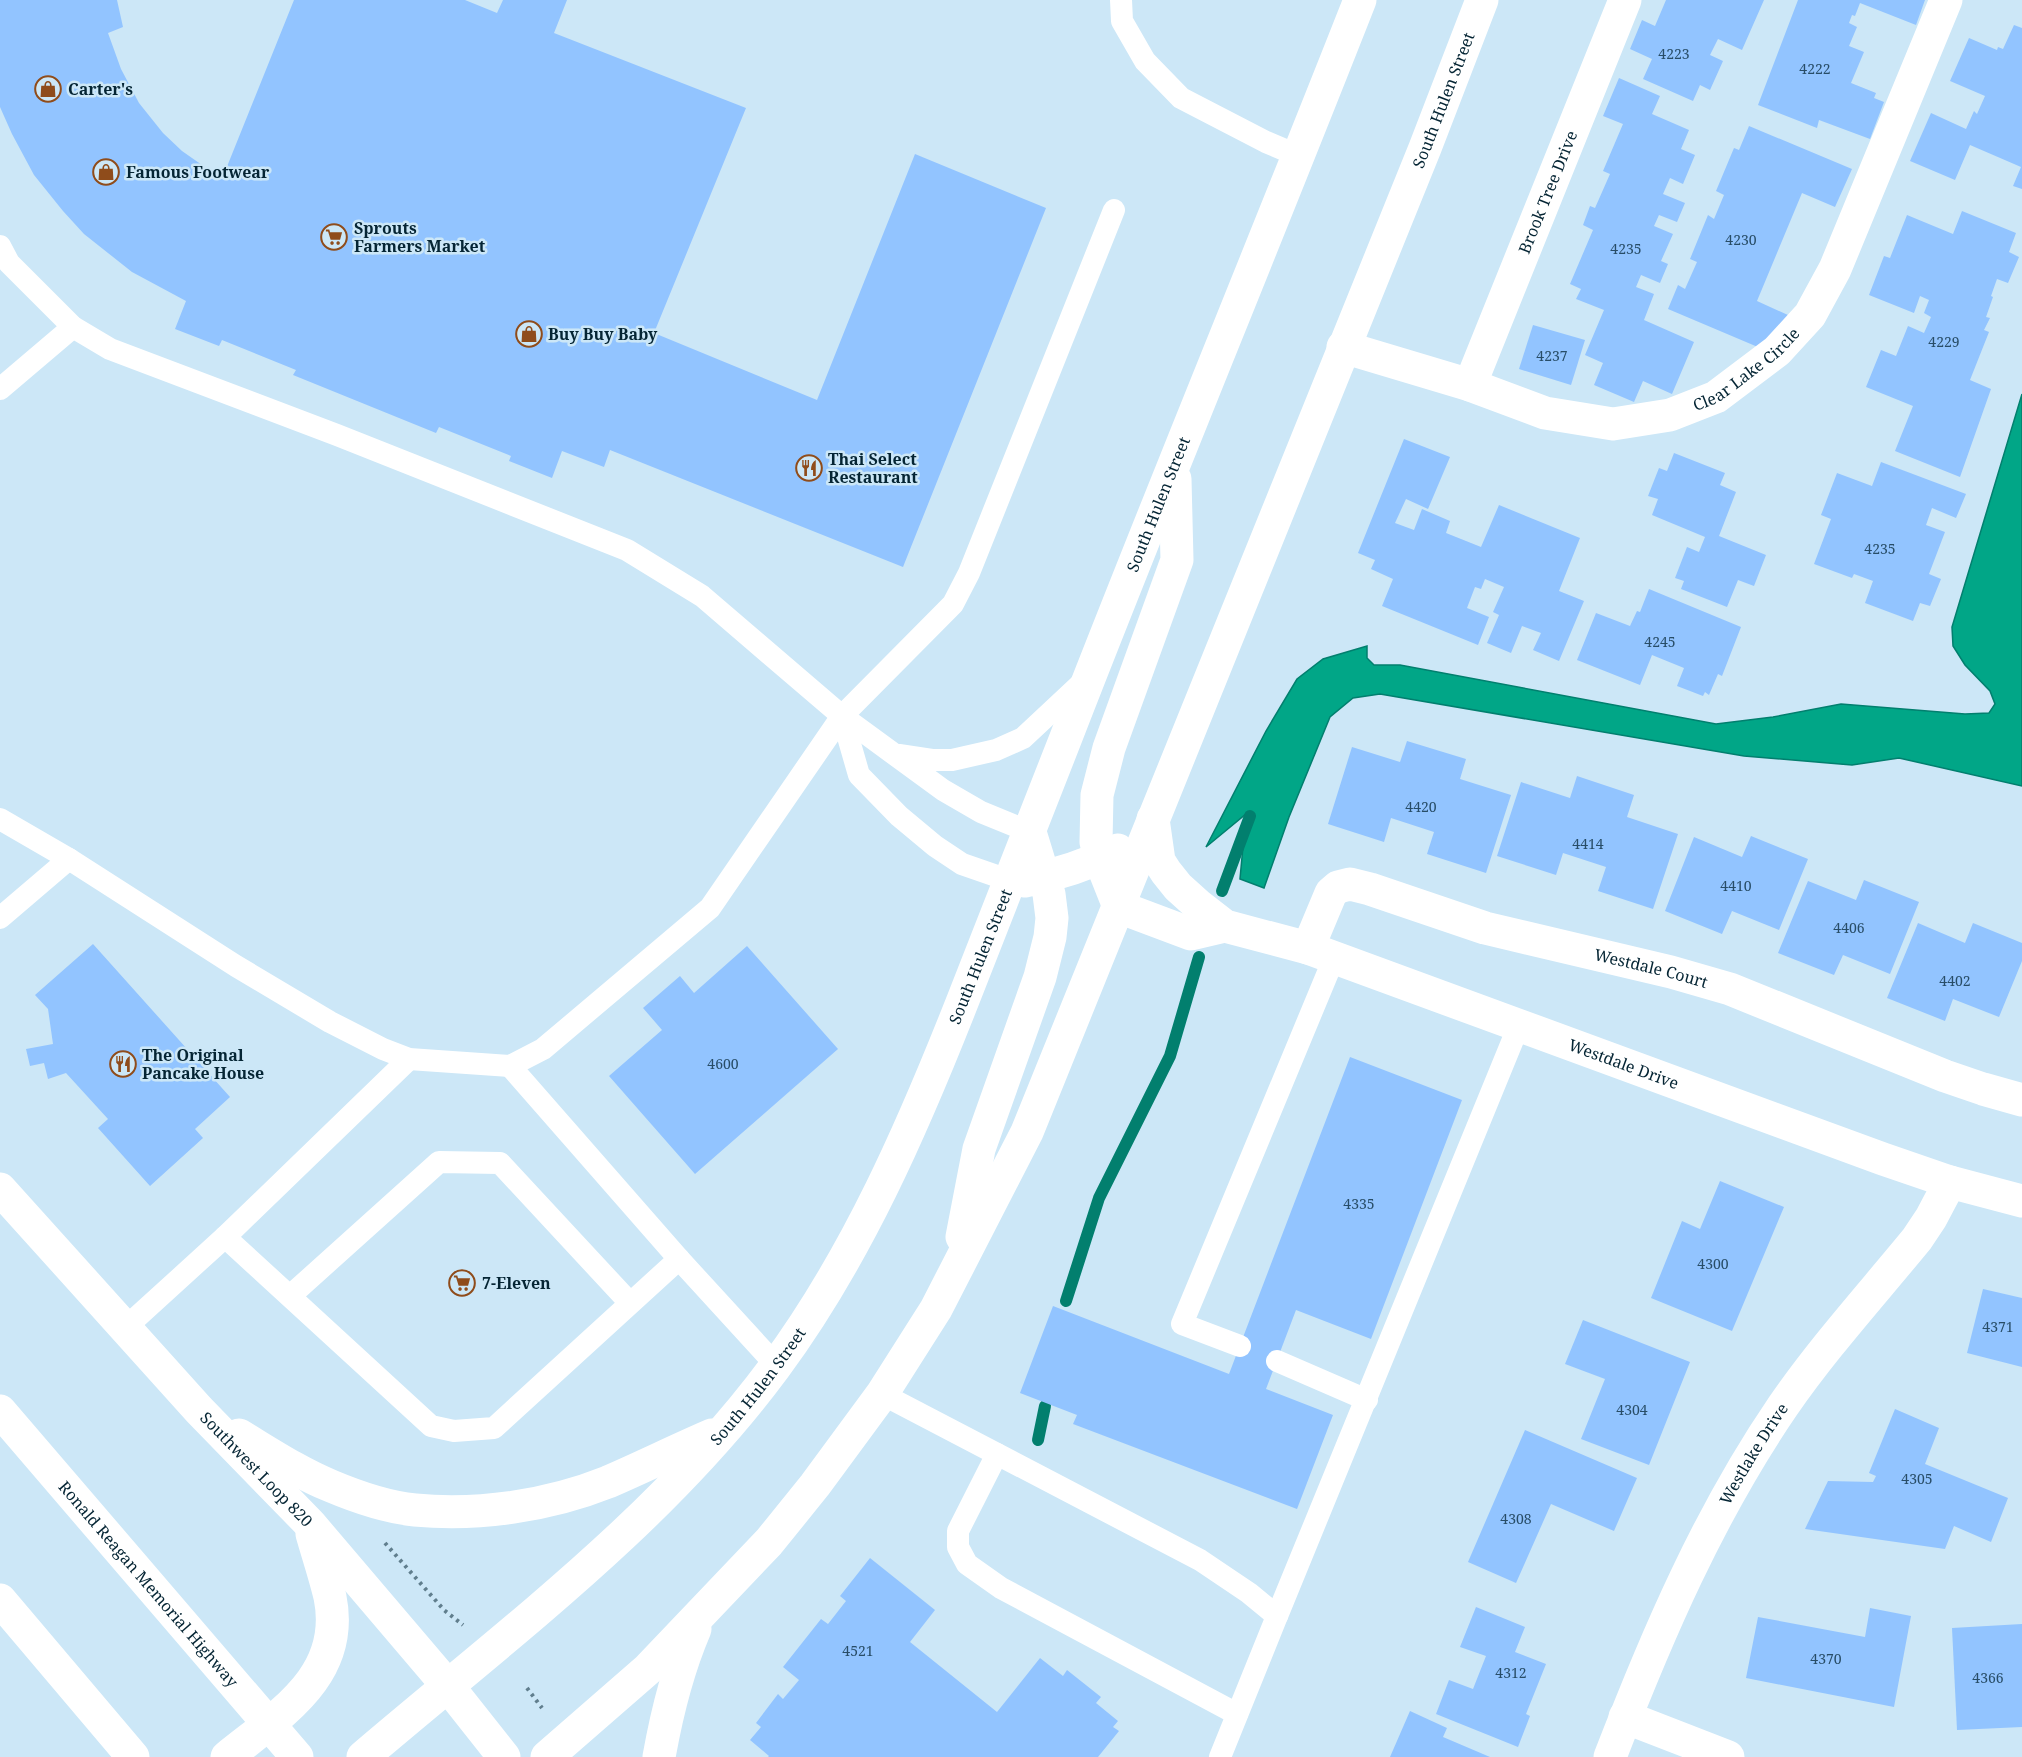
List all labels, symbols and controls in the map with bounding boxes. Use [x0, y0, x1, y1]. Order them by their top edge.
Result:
street label: South Hulen Street [1407, 29, 1480, 171]
house number: 4223 [1658, 44, 1690, 63]
house number: 4222 [1799, 59, 1831, 78]
shop icon: Carter's [33, 74, 63, 104]
place label: Carter's [68, 78, 133, 100]
street label: Brook Tree Drive [1513, 127, 1582, 257]
shop icon: Famous Footwear [91, 157, 121, 187]
place label: Famous Footwear [126, 161, 270, 183]
place label: Sprouts Farmers Market [354, 217, 486, 257]
supermarket icon: Sprouts Farmers Market [319, 222, 349, 252]
house number: 4230 [1725, 230, 1757, 249]
house number: 4235 [1610, 239, 1642, 258]
shop icon: Buy Buy Baby [514, 319, 544, 349]
place label: Buy Buy Baby [548, 323, 658, 345]
street label: Clear Lake Circle [1690, 323, 1804, 416]
house number: 4229 [1928, 332, 1960, 351]
house number: 4237 [1536, 346, 1568, 365]
street label: South Hulen Street [1121, 433, 1195, 575]
place label: Thai Select Restaurant [828, 448, 918, 488]
restaurant icon: Thai Select Restaurant [794, 453, 824, 483]
house number: 4235 [1864, 539, 1896, 558]
house number: 4245 [1644, 632, 1676, 651]
house number: 4420 [1405, 797, 1437, 816]
house number: 4414 [1572, 834, 1604, 853]
house number: 4410 [1720, 876, 1752, 895]
street label: South Hulen Street [944, 885, 1017, 1027]
house number: 4406 [1833, 918, 1865, 937]
street label: Westdale Court [1592, 943, 1711, 993]
house number: 4402 [1939, 971, 1971, 990]
street label: Westdale Drive [1566, 1034, 1682, 1094]
place label: The Original Pancake House [142, 1044, 264, 1084]
restaurant icon: The Original Pancake House [108, 1049, 138, 1079]
house number: 4600 [707, 1054, 739, 1073]
house number: 4335 [1343, 1194, 1375, 1213]
house number: 4300 [1697, 1254, 1729, 1273]
supermarket icon: 7-Eleven [447, 1268, 477, 1298]
place label: 7-Eleven [482, 1272, 551, 1294]
house number: 4371 [1982, 1317, 2014, 1336]
street label: South Hulen Street [705, 1323, 811, 1450]
street label: Westlake Drive [1714, 1399, 1793, 1508]
house number: 4304 [1616, 1400, 1648, 1419]
street label: Southwest Loop 820 [196, 1407, 318, 1532]
house number: 4305 [1901, 1469, 1933, 1488]
street label: Ronald Reagan Memorial Highway [54, 1476, 244, 1692]
house number: 4308 [1500, 1509, 1532, 1528]
house number: 4521 [842, 1641, 874, 1660]
house number: 4370 [1810, 1649, 1842, 1668]
house number: 4312 [1495, 1663, 1527, 1682]
house number: 4366 [1972, 1668, 2004, 1687]

